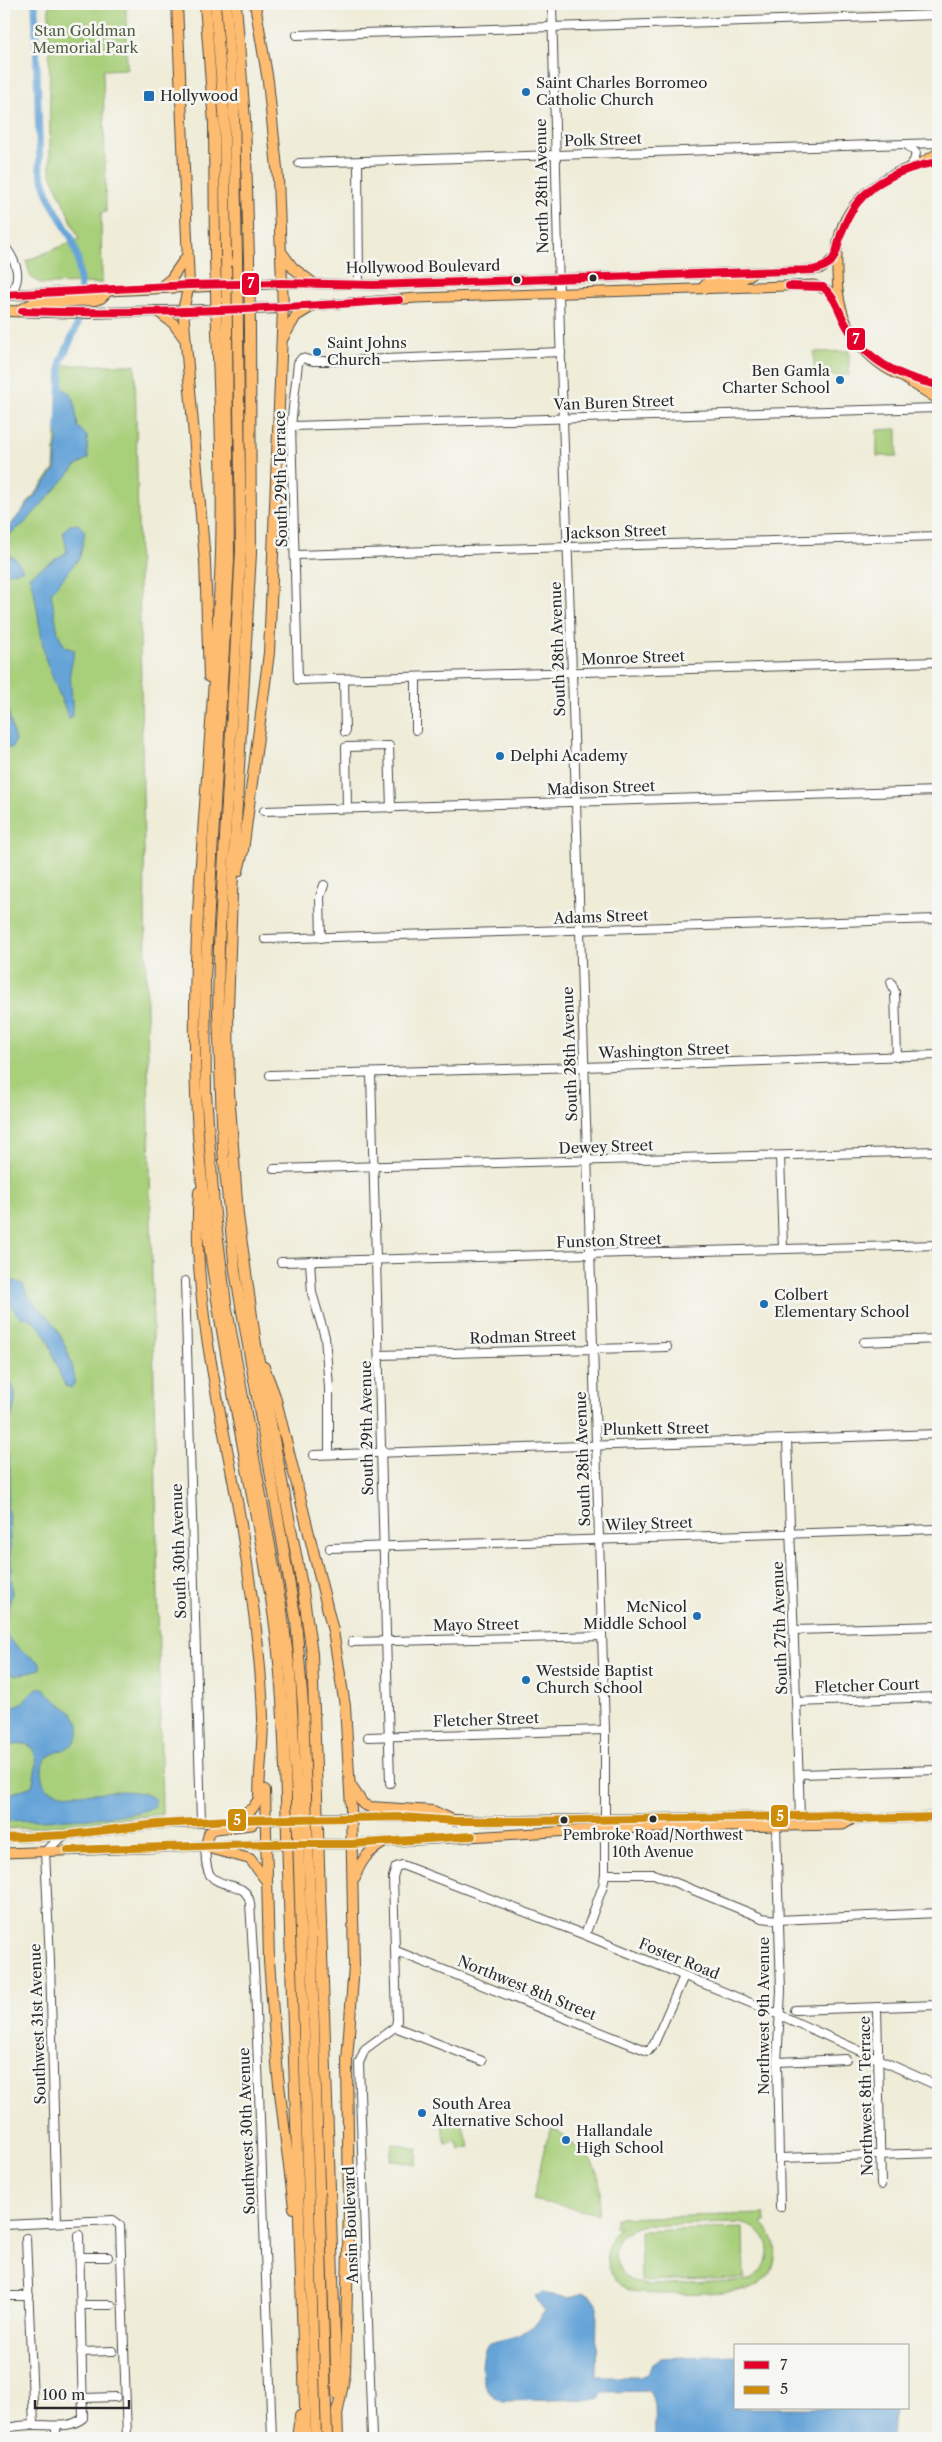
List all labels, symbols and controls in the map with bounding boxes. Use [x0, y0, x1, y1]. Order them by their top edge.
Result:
park label: Stan Goldman Memorial Park [32, 21, 139, 57]
place label: Saint Charles Borromeo Catholic Church [536, 73, 708, 109]
place label: Hollywood [160, 86, 238, 105]
marker: Saint Charles Borromeo Catholic Church [520, 86, 532, 98]
marker: Hollywood [142, 89, 156, 103]
street label: North 28th Avenue [531, 118, 552, 254]
street label: Polk Street [564, 129, 643, 150]
street label: Hollywood Boulevard [345, 256, 501, 277]
line badge: 7 [241, 272, 260, 296]
unlabelled marker [588, 273, 598, 283]
text: 7 [247, 274, 255, 292]
unlabelled marker [512, 275, 522, 285]
line badge: 7 [846, 327, 866, 351]
text: 7 [852, 330, 860, 348]
place label: Saint Johns Church [327, 333, 407, 369]
marker: Saint Johns Church [311, 346, 323, 358]
place label: Ben Gamla Charter School [722, 361, 831, 397]
marker: Ben Gamla Charter School [834, 374, 846, 386]
street label: Van Buren Street [552, 391, 675, 414]
street label: South 29th Terrace [270, 410, 291, 548]
street label: Jackson Street [563, 520, 668, 543]
street label: South 28th Avenue [546, 581, 569, 717]
street label: Monroe Street [581, 646, 686, 669]
place label: Delphi Academy [510, 746, 628, 765]
marker: Delphi Academy [494, 750, 506, 762]
street label: Madison Street [547, 776, 656, 799]
street label: Adams Street [552, 905, 649, 928]
street label: South 28th Avenue [558, 986, 581, 1122]
street label: Washington Street [597, 1039, 731, 1062]
street label: Dewey Street [558, 1135, 654, 1158]
street label: Funston Street [556, 1229, 663, 1252]
place label: Colbert Elementary School [774, 1285, 910, 1321]
marker: Colbert Elementary School [758, 1298, 770, 1310]
street label: Rodman Street [469, 1325, 577, 1348]
street label: South 29th Avenue [356, 1360, 377, 1496]
street label: South 28th Avenue [571, 1391, 594, 1527]
street label: Plunkett Street [603, 1418, 710, 1439]
street label: South 30th Avenue [167, 1483, 190, 1619]
street label: Wiley Street [604, 1512, 694, 1535]
street label: South 27th Avenue [768, 1561, 791, 1695]
place label: McNicol Middle School [583, 1597, 688, 1633]
marker: McNicol Middle School [691, 1610, 703, 1622]
street label: Mayo Street [433, 1614, 520, 1635]
place label: Westside Baptist Church School [535, 1661, 654, 1697]
marker: Westside Baptist Church School [520, 1674, 532, 1686]
street label: Fletcher Court [814, 1674, 921, 1697]
street label: Fletcher Street [433, 1708, 540, 1731]
line badge: 5 [770, 1804, 789, 1828]
text: 5 [776, 1807, 784, 1825]
line badge: 5 [227, 1808, 247, 1832]
text: 5 [233, 1811, 241, 1829]
marker: Pembroke Road/Northwest 10th Avenue [648, 1814, 658, 1824]
unlabelled marker [559, 1815, 569, 1825]
place label: Pembroke Road/Northwest 10th Avenue [563, 1826, 743, 1861]
street label: Foster Road [636, 1934, 722, 1983]
street label: Northwest 9th Avenue [754, 1937, 773, 2095]
street label: Southwest 31st Avenue [25, 1943, 50, 2105]
street label: Northwest 8th Street [455, 1951, 600, 2024]
street label: Northwest 8th Terrace [855, 2016, 876, 2176]
street label: Southwest 30th Avenue [234, 2047, 259, 2215]
place label: South Area Alternative School [431, 2094, 564, 2130]
marker: South Area Alternative School [416, 2107, 428, 2119]
place label: Hallandale High School [576, 2121, 664, 2157]
marker: Hallandale High School [560, 2134, 572, 2146]
street label: Ansin Boulevard [339, 2166, 362, 2285]
legend [734, 2344, 910, 2410]
text: 7 [780, 2355, 788, 2374]
scale bar [35, 2377, 129, 2409]
text: 5 [780, 2379, 788, 2398]
text: 100 m [42, 2385, 85, 2404]

